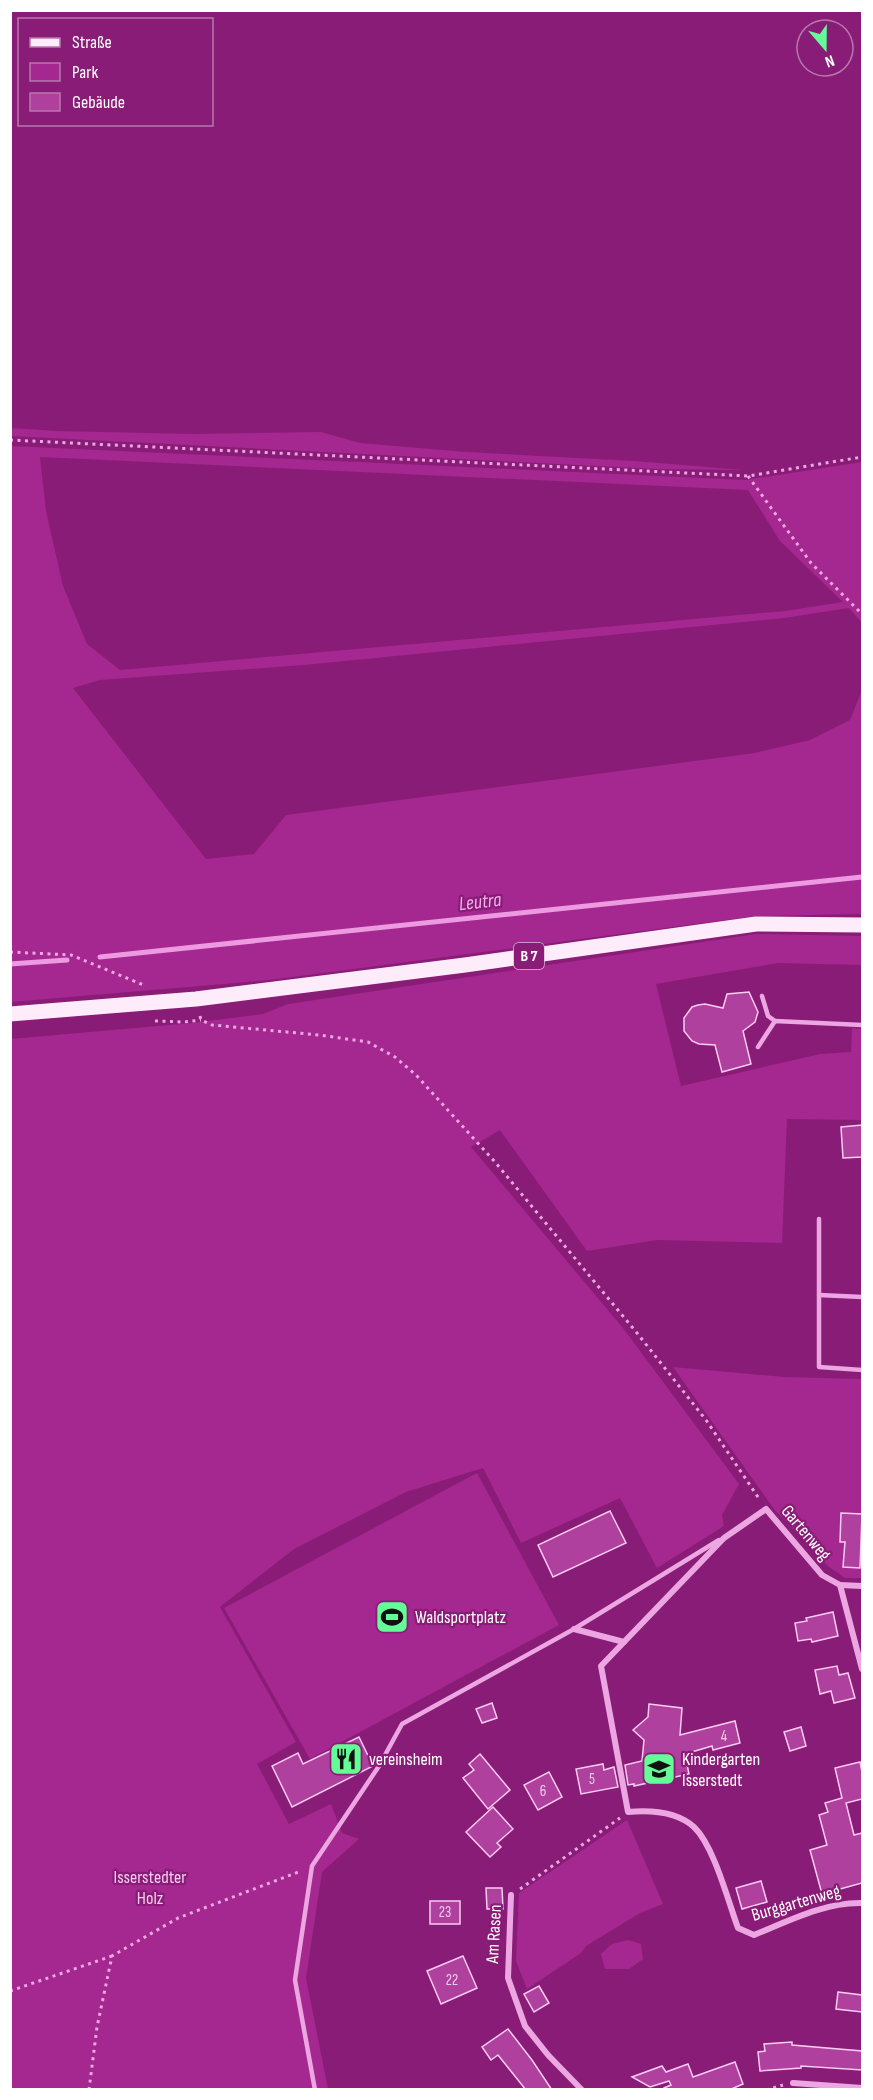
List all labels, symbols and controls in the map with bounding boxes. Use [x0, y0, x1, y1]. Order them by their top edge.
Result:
legend [18, 18, 213, 126]
north arrow [795, 18, 855, 78]
text: Straße [72, 32, 112, 53]
text: N [822, 50, 837, 71]
text: Park [72, 62, 98, 83]
text: Gebäude [72, 92, 125, 113]
water label: Leutra [458, 888, 502, 916]
road number: B 7 [514, 943, 544, 969]
street label: Gartenweg [777, 1501, 835, 1565]
sports icon: Waldsportplatz [374, 1599, 410, 1635]
place label: Waldsportplatz [415, 1607, 507, 1628]
house number: 4 [721, 1727, 727, 1746]
restaurant icon: vereinsheim [328, 1741, 364, 1777]
place label: vereinsheim [369, 1749, 443, 1770]
place label: Kindergarten Isserstedt [682, 1749, 760, 1791]
school or university icon: Kindergarten Isserstedt [641, 1751, 677, 1787]
house number: 5 [589, 1770, 595, 1789]
house number: 6 [540, 1782, 546, 1801]
park label: Isserstedter Holz [114, 1867, 186, 1909]
street label: Burggartenweg [749, 1880, 843, 1926]
house number: 23 [439, 1903, 451, 1922]
street label: Am Rasen [482, 1904, 506, 1965]
house number: 22 [446, 1971, 458, 1990]

